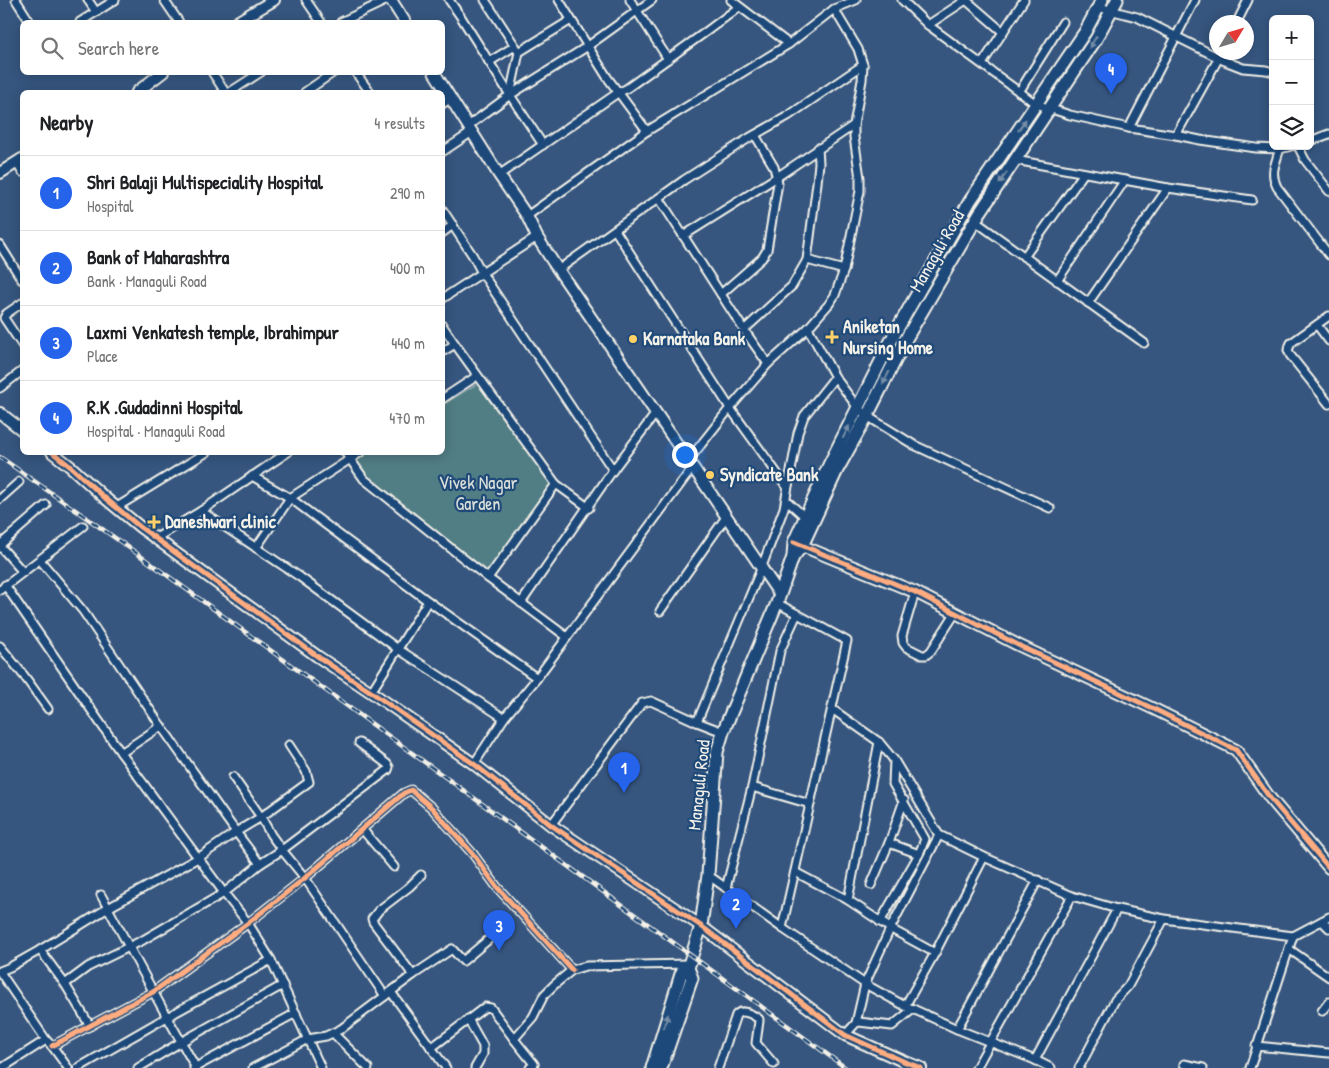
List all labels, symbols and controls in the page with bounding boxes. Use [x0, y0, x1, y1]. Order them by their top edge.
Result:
north arrow [1209, 15, 1254, 60]
map controls [1269, 15, 1314, 150]
button: + [1269, 15, 1314, 60]
search box [20, 20, 445, 75]
icon: search [38, 34, 66, 62]
text: Search here [78, 35, 159, 61]
one-way arrow [1088, 36, 1098, 49]
pin: 4 [1095, 53, 1127, 94]
button: − [1269, 60, 1314, 105]
button: layers [1269, 105, 1314, 150]
text: Nearby [40, 108, 93, 137]
text: 4 results [374, 112, 425, 134]
one-way arrow [1017, 118, 1027, 131]
text: Shri Balaji Multispeciality Hospital [87, 169, 323, 195]
one-way arrow [998, 171, 1008, 185]
text: 1 [53, 182, 59, 204]
text: 290 m [390, 182, 425, 204]
text: Hospital [87, 195, 134, 217]
street label: Managuli Road [903, 205, 970, 296]
text: Bank of Maharashtra [87, 244, 229, 270]
text: 2 [52, 257, 60, 279]
text: 400 m [390, 257, 425, 279]
text: Bank · Managuli Road [87, 270, 206, 292]
place label: Aniketan Nursing Home [843, 314, 934, 361]
text: Laxmi Venkatesh temple, Ibrahimpur [87, 319, 339, 345]
place label: Karnataka Bank [643, 326, 746, 351]
marker: Aniketan Nursing Home [825, 330, 839, 344]
text: 3 [52, 332, 60, 354]
text: 440 m [391, 332, 425, 354]
marker: Karnataka Bank [627, 333, 639, 345]
text: Place [87, 345, 118, 367]
one-way arrow [882, 371, 890, 385]
text: R.K .Gudadinni Hospital [87, 394, 242, 420]
text: 4 [53, 407, 59, 429]
text: 470 m [389, 407, 425, 429]
text: Hospital · Managuli Road [87, 420, 225, 442]
one-way arrow [842, 425, 850, 440]
your location [672, 442, 698, 468]
place label: Syndicate Bank [720, 462, 819, 488]
marker: Syndicate Bank [704, 469, 716, 481]
park label: Vivek Nagar Garden [439, 470, 517, 516]
place label: Daneshwari clinic [165, 509, 277, 534]
marker: Daneshwari clinic [147, 515, 161, 529]
street label: Managuli Road [681, 739, 716, 831]
pin: 1 [608, 752, 640, 793]
pin: 2 [720, 888, 752, 929]
pin: 3 [483, 910, 515, 951]
one-way arrow [663, 1014, 671, 1029]

